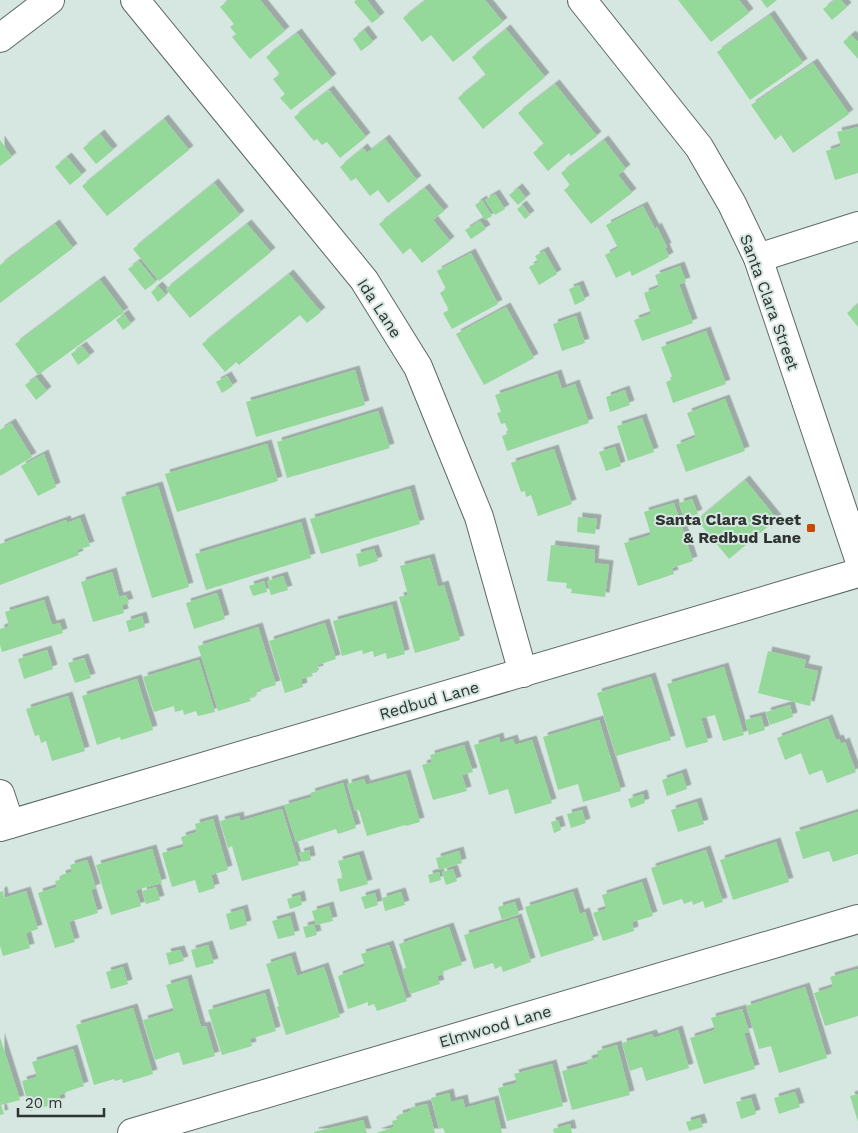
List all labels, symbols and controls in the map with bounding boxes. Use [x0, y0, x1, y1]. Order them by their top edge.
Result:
street label: Santa Clara Street [736, 232, 803, 373]
street label: Ida Lane [353, 275, 406, 341]
place label: Santa Clara Street & Redbud Lane [655, 510, 801, 547]
marker: Santa Clara Street & Redbud Lane [805, 522, 817, 534]
street label: Redbud Lane [377, 677, 481, 724]
street label: Elmwood Lane [437, 1001, 553, 1052]
scale bar [18, 1086, 104, 1118]
text: 20 m [25, 1094, 63, 1112]

